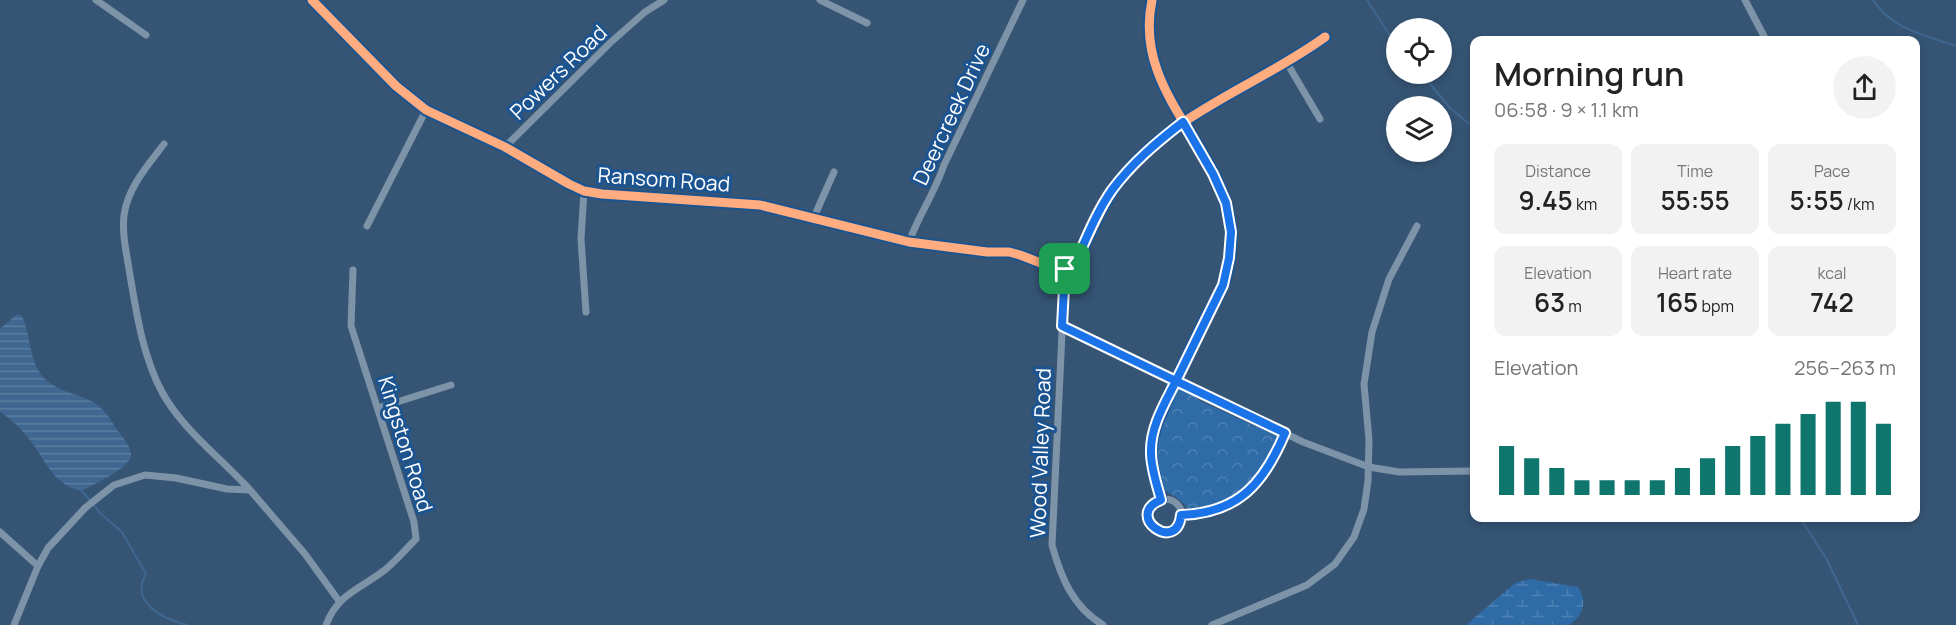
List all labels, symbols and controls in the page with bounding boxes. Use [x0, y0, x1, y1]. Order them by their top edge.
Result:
map controls [1386, 18, 1452, 162]
button: locate [1386, 18, 1452, 84]
street label: Powers Road [503, 19, 613, 125]
street label: Deercreek Drive [906, 39, 996, 189]
text: Morning run [1494, 51, 1684, 96]
button: share [1833, 56, 1896, 119]
button: layers [1386, 96, 1452, 162]
text: 06:58 · 9 × 1.1 km [1494, 96, 1639, 123]
street label: Ransom Road [597, 160, 731, 198]
text: Distance [1525, 160, 1591, 182]
text: Time [1677, 160, 1713, 182]
text: Pace [1814, 160, 1850, 182]
text: 9.45 [1519, 182, 1573, 218]
text: 55:55 [1660, 182, 1730, 218]
text: 5:55 [1790, 182, 1844, 218]
text: km [1573, 193, 1597, 215]
text: /km [1844, 193, 1874, 215]
pin [1039, 243, 1090, 294]
icon: arrive [1048, 252, 1081, 285]
text: Elevation [1524, 262, 1592, 284]
text: Heart rate [1658, 262, 1732, 284]
text: kcal [1817, 262, 1847, 284]
text: 63 [1534, 284, 1565, 320]
text: 165 [1656, 284, 1698, 320]
text: 742 [1810, 284, 1854, 320]
text: m [1565, 295, 1582, 317]
text: bpm [1698, 295, 1734, 317]
text: Elevation [1494, 354, 1578, 381]
text: 256–263 m [1794, 354, 1896, 381]
street label: Wood Valley Road [1023, 367, 1057, 539]
street label: Kingston Road [372, 373, 440, 515]

